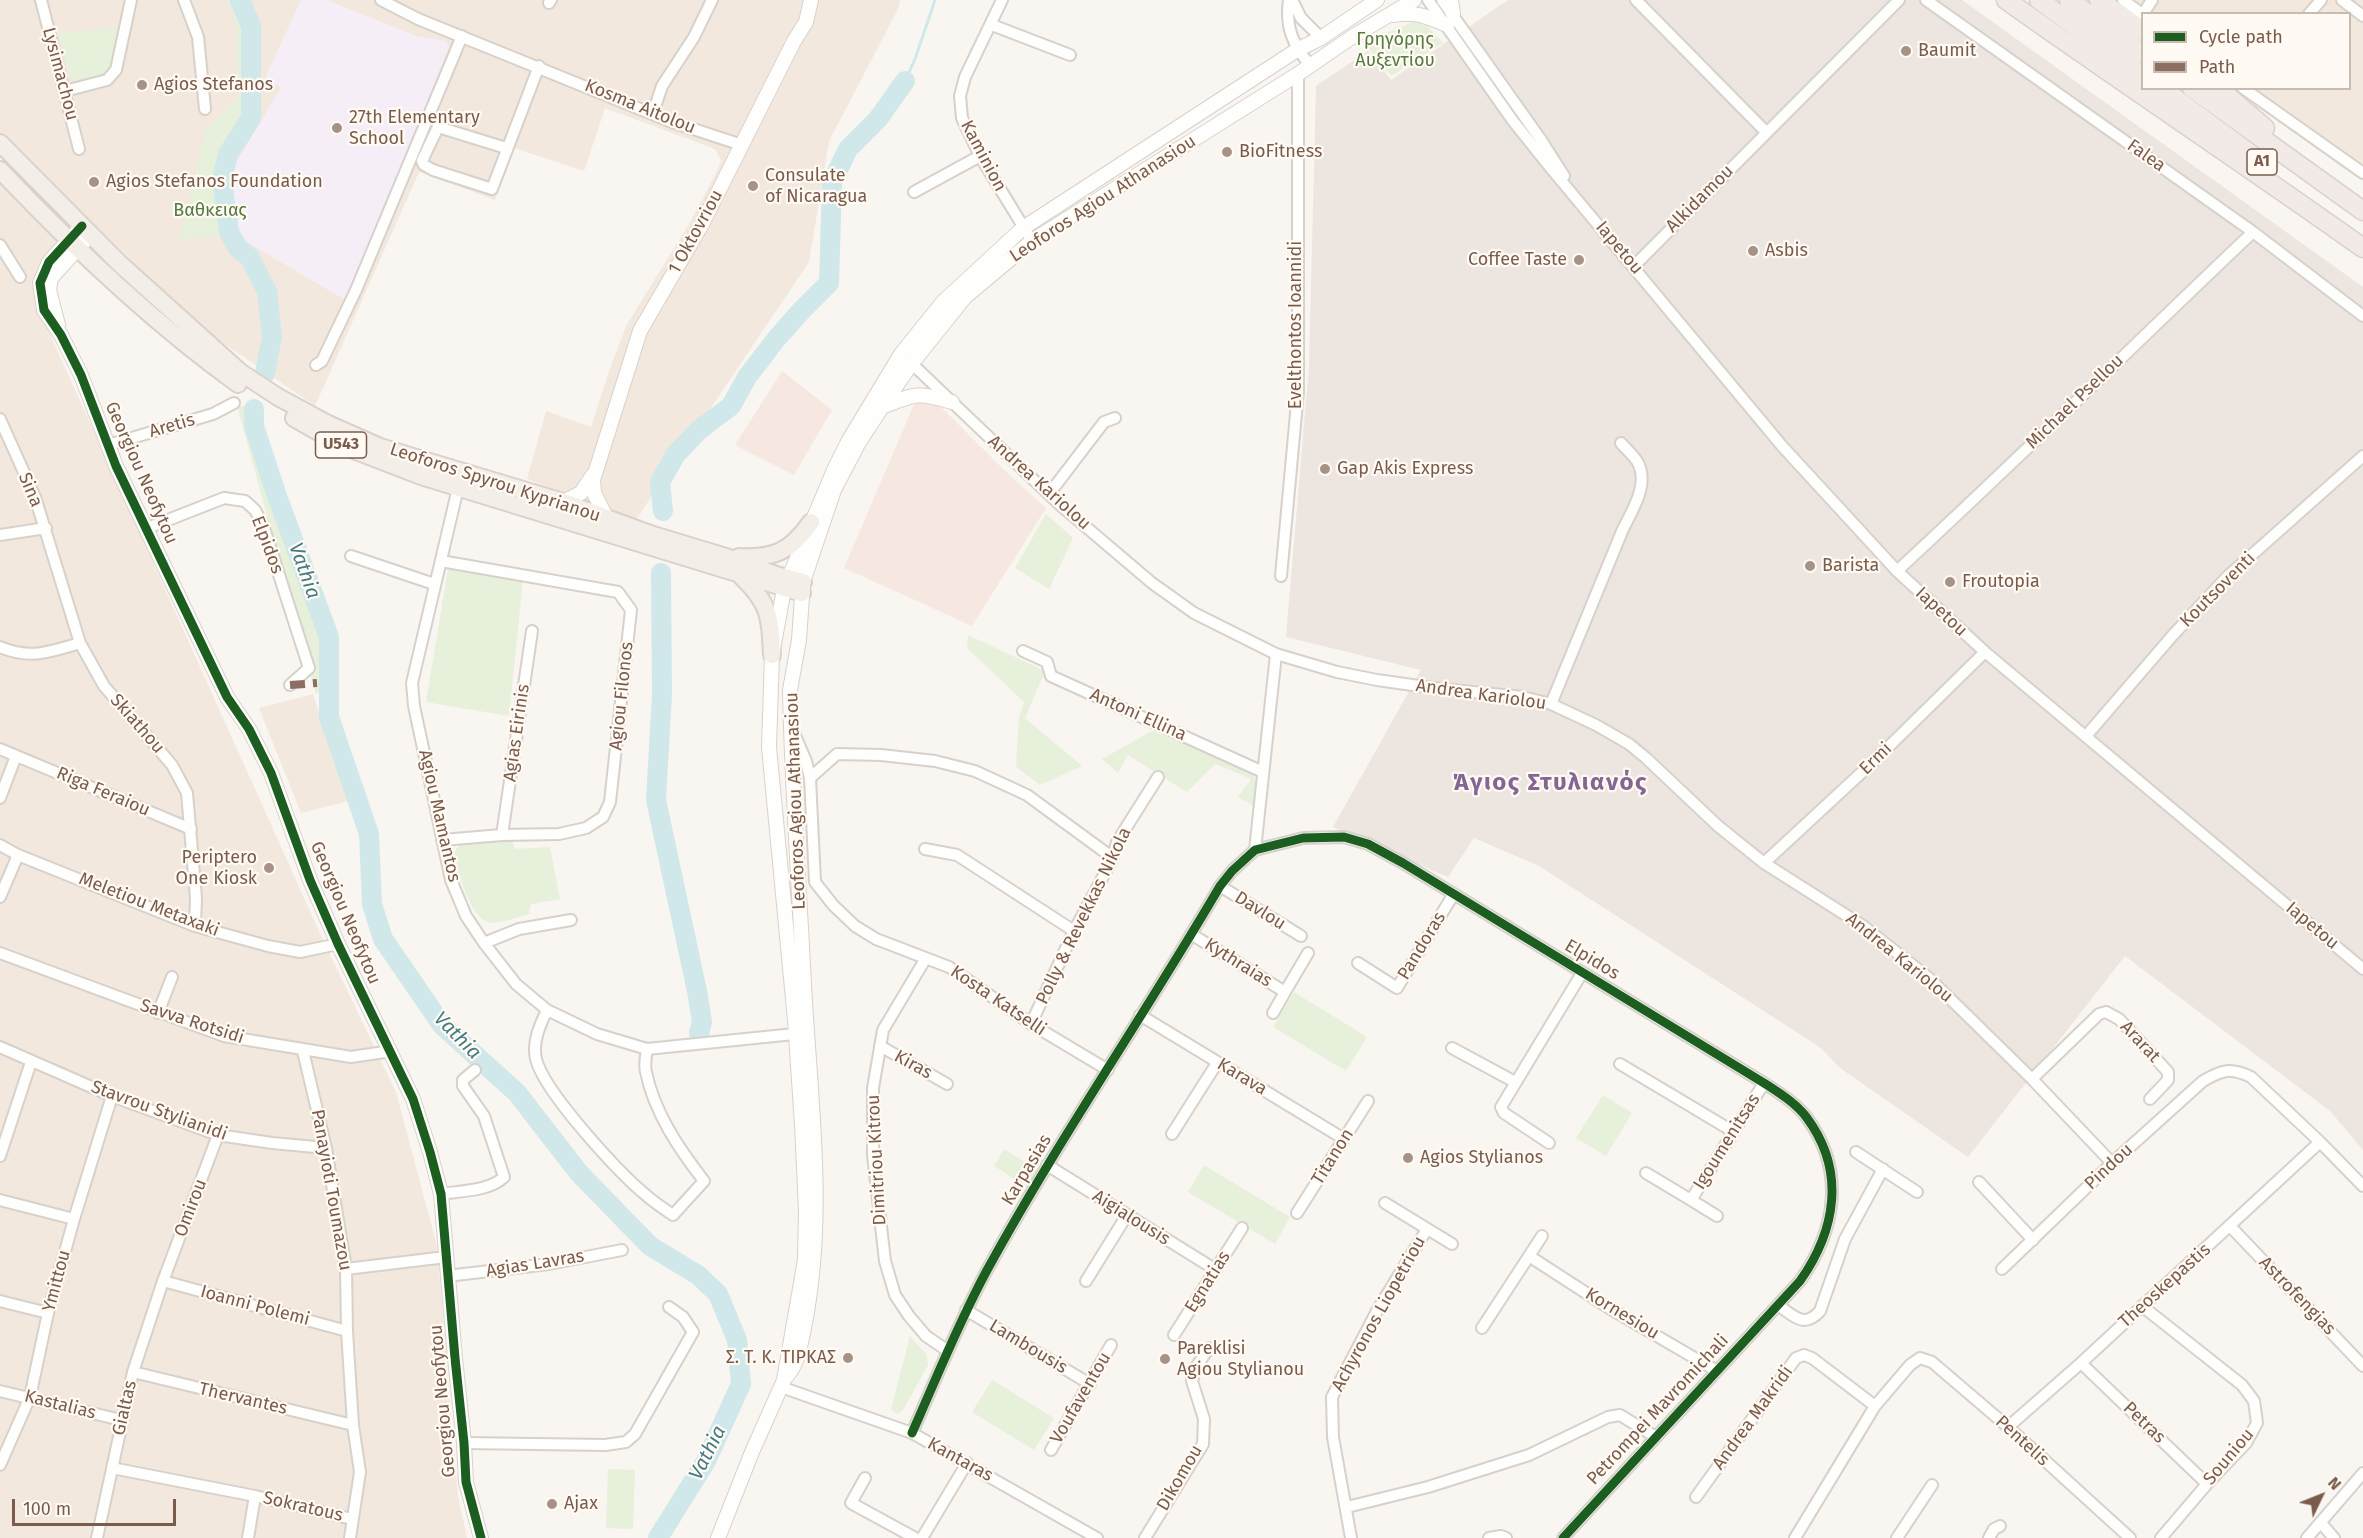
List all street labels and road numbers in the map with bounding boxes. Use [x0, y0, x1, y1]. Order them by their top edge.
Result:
street label: Lysimachou [37, 25, 83, 123]
street label: Kosma Aitolou [581, 75, 699, 139]
street label: Kaminion [955, 117, 1011, 195]
street label: Leoforos Agiou Athanasiou [1006, 131, 1200, 267]
street label: Falea [2123, 135, 2169, 177]
road number: A1 [2247, 149, 2277, 175]
street label: Alkidamou [1662, 161, 1738, 237]
street label: 1 Oktovriou [664, 186, 728, 278]
street label: Iapetou [1591, 217, 1647, 279]
street label: Evelthontos Ioannidi [1285, 241, 1307, 409]
street label: Michael Psellou [2022, 350, 2128, 454]
street label: Georgiou Neofytou [100, 399, 182, 547]
street label: Aretis [147, 409, 197, 443]
street label: Andrea Kariolou [983, 431, 1095, 535]
road number: U543 [316, 432, 366, 458]
street label: Leoforos Spyrou Kyprianou [387, 439, 603, 527]
street label: Sina [13, 470, 47, 510]
street label: Elpidos [246, 513, 288, 577]
street label: Koutsoventi [2176, 548, 2260, 632]
street label: Iapetou [1911, 583, 1971, 641]
street label: Agiou Filonos [606, 641, 638, 751]
street label: Andrea Kariolou [1415, 675, 1547, 715]
street label: Agias Eirinis [499, 683, 535, 783]
street label: Antoni Ellina [1086, 684, 1190, 746]
street label: Skiathou [105, 690, 169, 758]
street label: Leoforos Agiou Athanasiou [781, 692, 811, 910]
street label: Ermi [1855, 738, 1897, 780]
street label: Agiou Mamantos [413, 748, 465, 884]
street label: Riga Feraiou [53, 763, 153, 821]
street label: Polly & Revekkas Nikola [1032, 824, 1136, 1008]
street label: Georgiou Neofytou [305, 838, 385, 988]
street label: Meletiou Metaxaki [76, 868, 222, 942]
street label: Davlou [1231, 887, 1289, 935]
street label: Iapetou [2281, 898, 2343, 954]
street label: Pandoras [1393, 908, 1451, 984]
street label: Andrea Kariolou [1841, 908, 1957, 1008]
street label: Kythraias [1200, 934, 1276, 992]
street label: Elpidos [1561, 935, 1623, 985]
street label: Kosta Katselli [946, 961, 1050, 1041]
street label: Savva Rotsidi [137, 995, 247, 1049]
street label: Ararat [2115, 1017, 2165, 1067]
street label: Kiras [890, 1046, 936, 1084]
street label: Karava [1213, 1054, 1271, 1100]
street label: Stavrou Stylianidi [88, 1076, 230, 1146]
street label: Igoumenitsas [1689, 1090, 1765, 1194]
street label: Dimitriou Kitrou [863, 1094, 891, 1226]
street label: Panayioti Toumazou [306, 1108, 356, 1272]
street label: Titanon [1307, 1125, 1359, 1189]
street label: Karpasias [997, 1131, 1057, 1209]
street label: Pindou [2080, 1139, 2138, 1195]
street label: Omirou [170, 1176, 212, 1240]
street label: Aigialousis [1088, 1186, 1174, 1250]
street label: Achyronos Liopetriou [1327, 1233, 1431, 1395]
street label: Theoskepastis [2115, 1239, 2215, 1333]
street label: Agias Lavras [484, 1246, 586, 1282]
street label: Egnatias [1181, 1247, 1235, 1317]
street label: Ymittou [38, 1248, 76, 1314]
street label: Astrofengias [2254, 1252, 2340, 1340]
street label: Ioanni Polemi [198, 1281, 312, 1331]
street label: Kornesiou [1581, 1283, 1663, 1345]
street label: Lambousis [985, 1315, 1071, 1379]
street label: Georgiou Neofytou [426, 1324, 460, 1478]
street label: Petrompei Mavromichali [1583, 1330, 1733, 1490]
street label: Voufaventou [1046, 1348, 1116, 1448]
street label: Andrea Makridi [1708, 1362, 1798, 1474]
street label: Gialtas [108, 1378, 142, 1438]
street label: Thervantes [197, 1378, 289, 1420]
street label: Kastalias [22, 1386, 98, 1424]
street label: Petras [2118, 1398, 2170, 1448]
street label: Pentelis [1991, 1411, 2053, 1471]
street label: Souniou [2199, 1424, 2259, 1490]
street label: Kantaras [924, 1433, 996, 1487]
street label: Dikomou [1152, 1441, 1208, 1515]
street label: Sokratous [261, 1487, 345, 1527]

